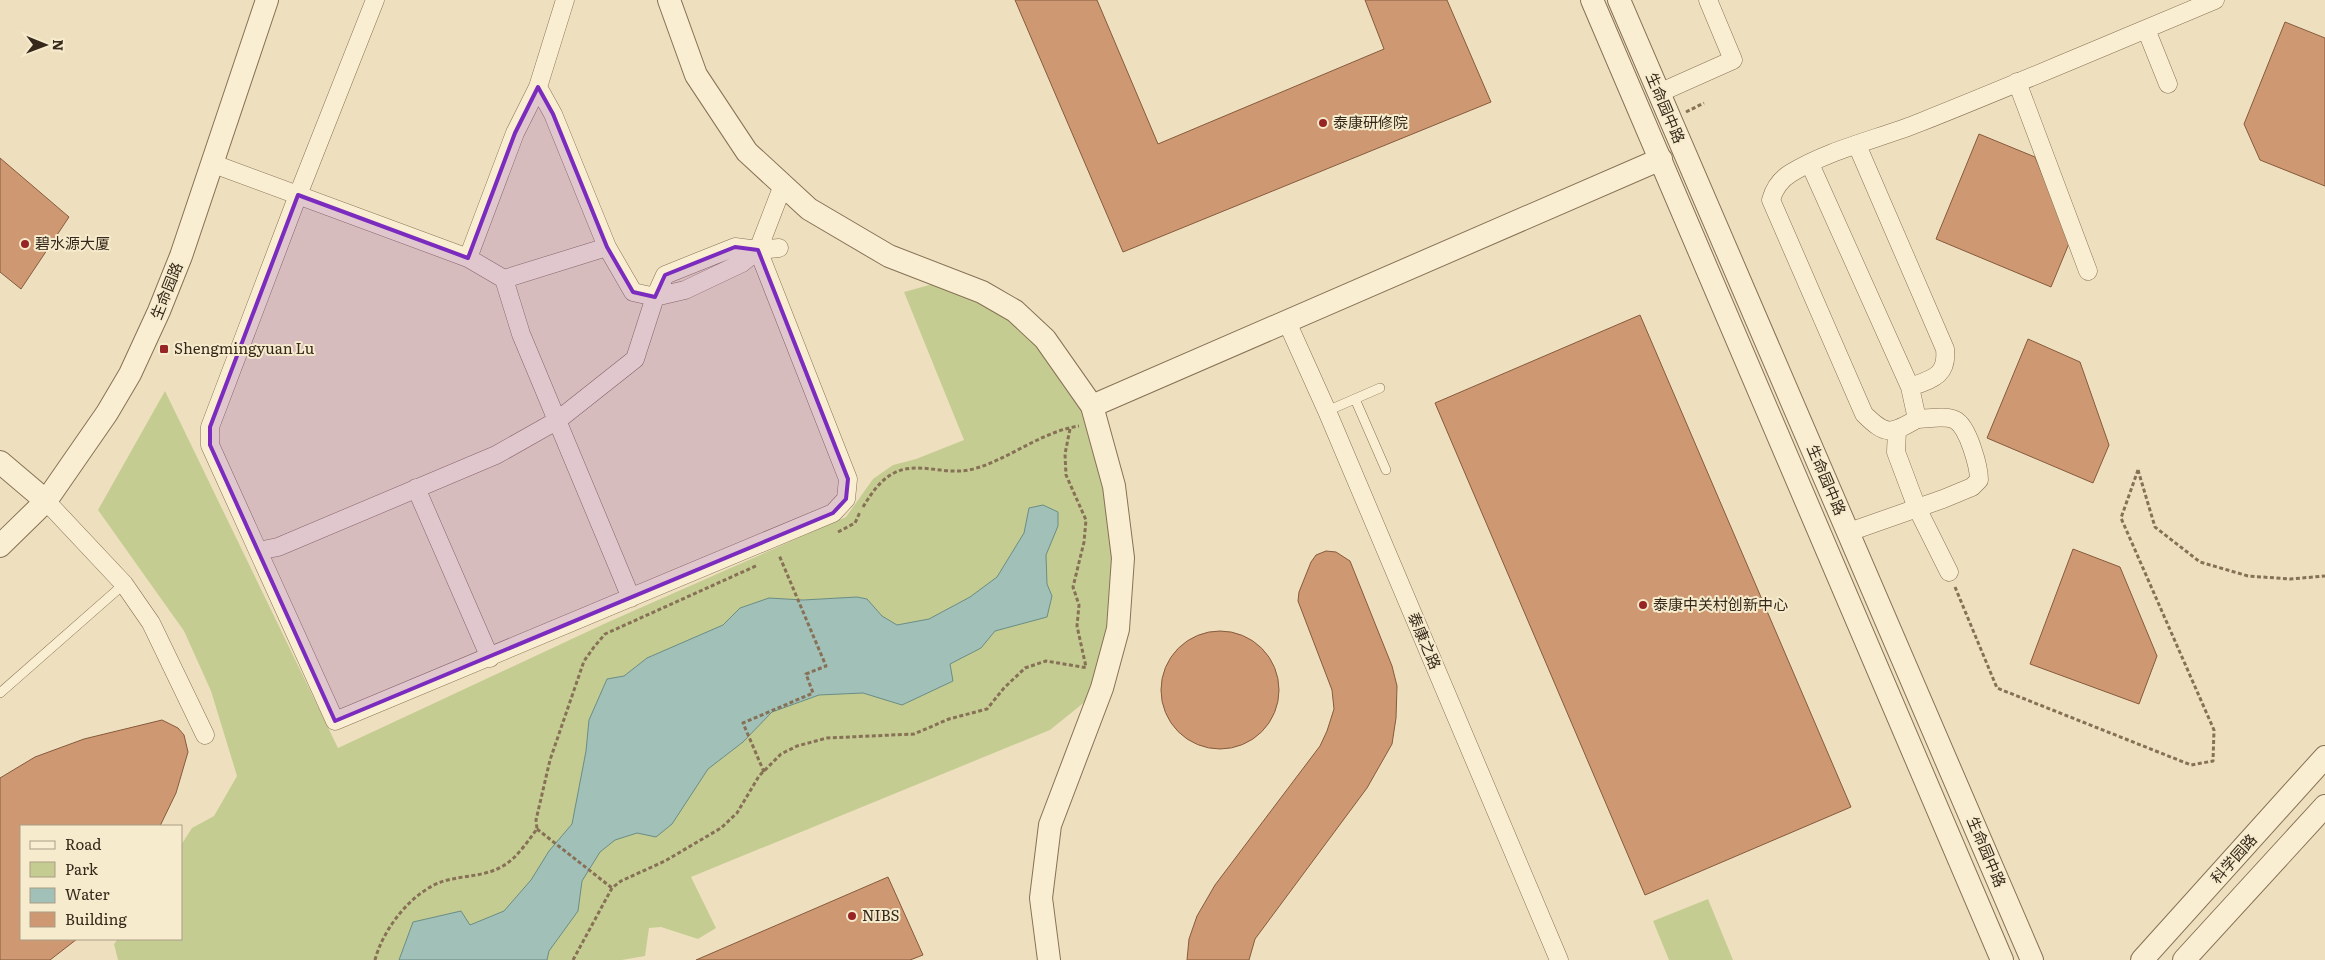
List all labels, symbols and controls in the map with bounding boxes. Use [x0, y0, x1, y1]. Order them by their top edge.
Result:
north arrow [20, 20, 70, 70]
text: N [49, 39, 69, 52]
street label: 生命园中路 [1641, 68, 1692, 146]
place label: 泰康研修院 [1333, 110, 1408, 133]
marker: 泰康研修院 [1317, 117, 1329, 129]
place label: 碧水源大厦 [35, 231, 110, 254]
marker: 碧水源大厦 [19, 238, 31, 250]
street label: 生命园路 [144, 258, 188, 323]
place label: Shengmingyuan Lu [174, 336, 315, 359]
marker: Shengmingyuan Lu [158, 343, 170, 355]
street label: 生命园中路 [1802, 440, 1853, 518]
place label: 泰康中关村创新中心 [1653, 592, 1788, 615]
marker: 泰康中关村创新中心 [1637, 599, 1649, 611]
street label: 泰康之路 [1403, 608, 1448, 673]
street label: 生命园中路 [1962, 812, 2013, 890]
legend [20, 825, 182, 940]
street label: 科学园路 [2204, 828, 2262, 888]
text: Road [65, 832, 101, 855]
text: Park [65, 857, 99, 880]
text: Water [65, 882, 110, 905]
place label: NIBS [862, 903, 900, 926]
text: Building [65, 907, 127, 930]
marker: NIBS [846, 910, 858, 922]

